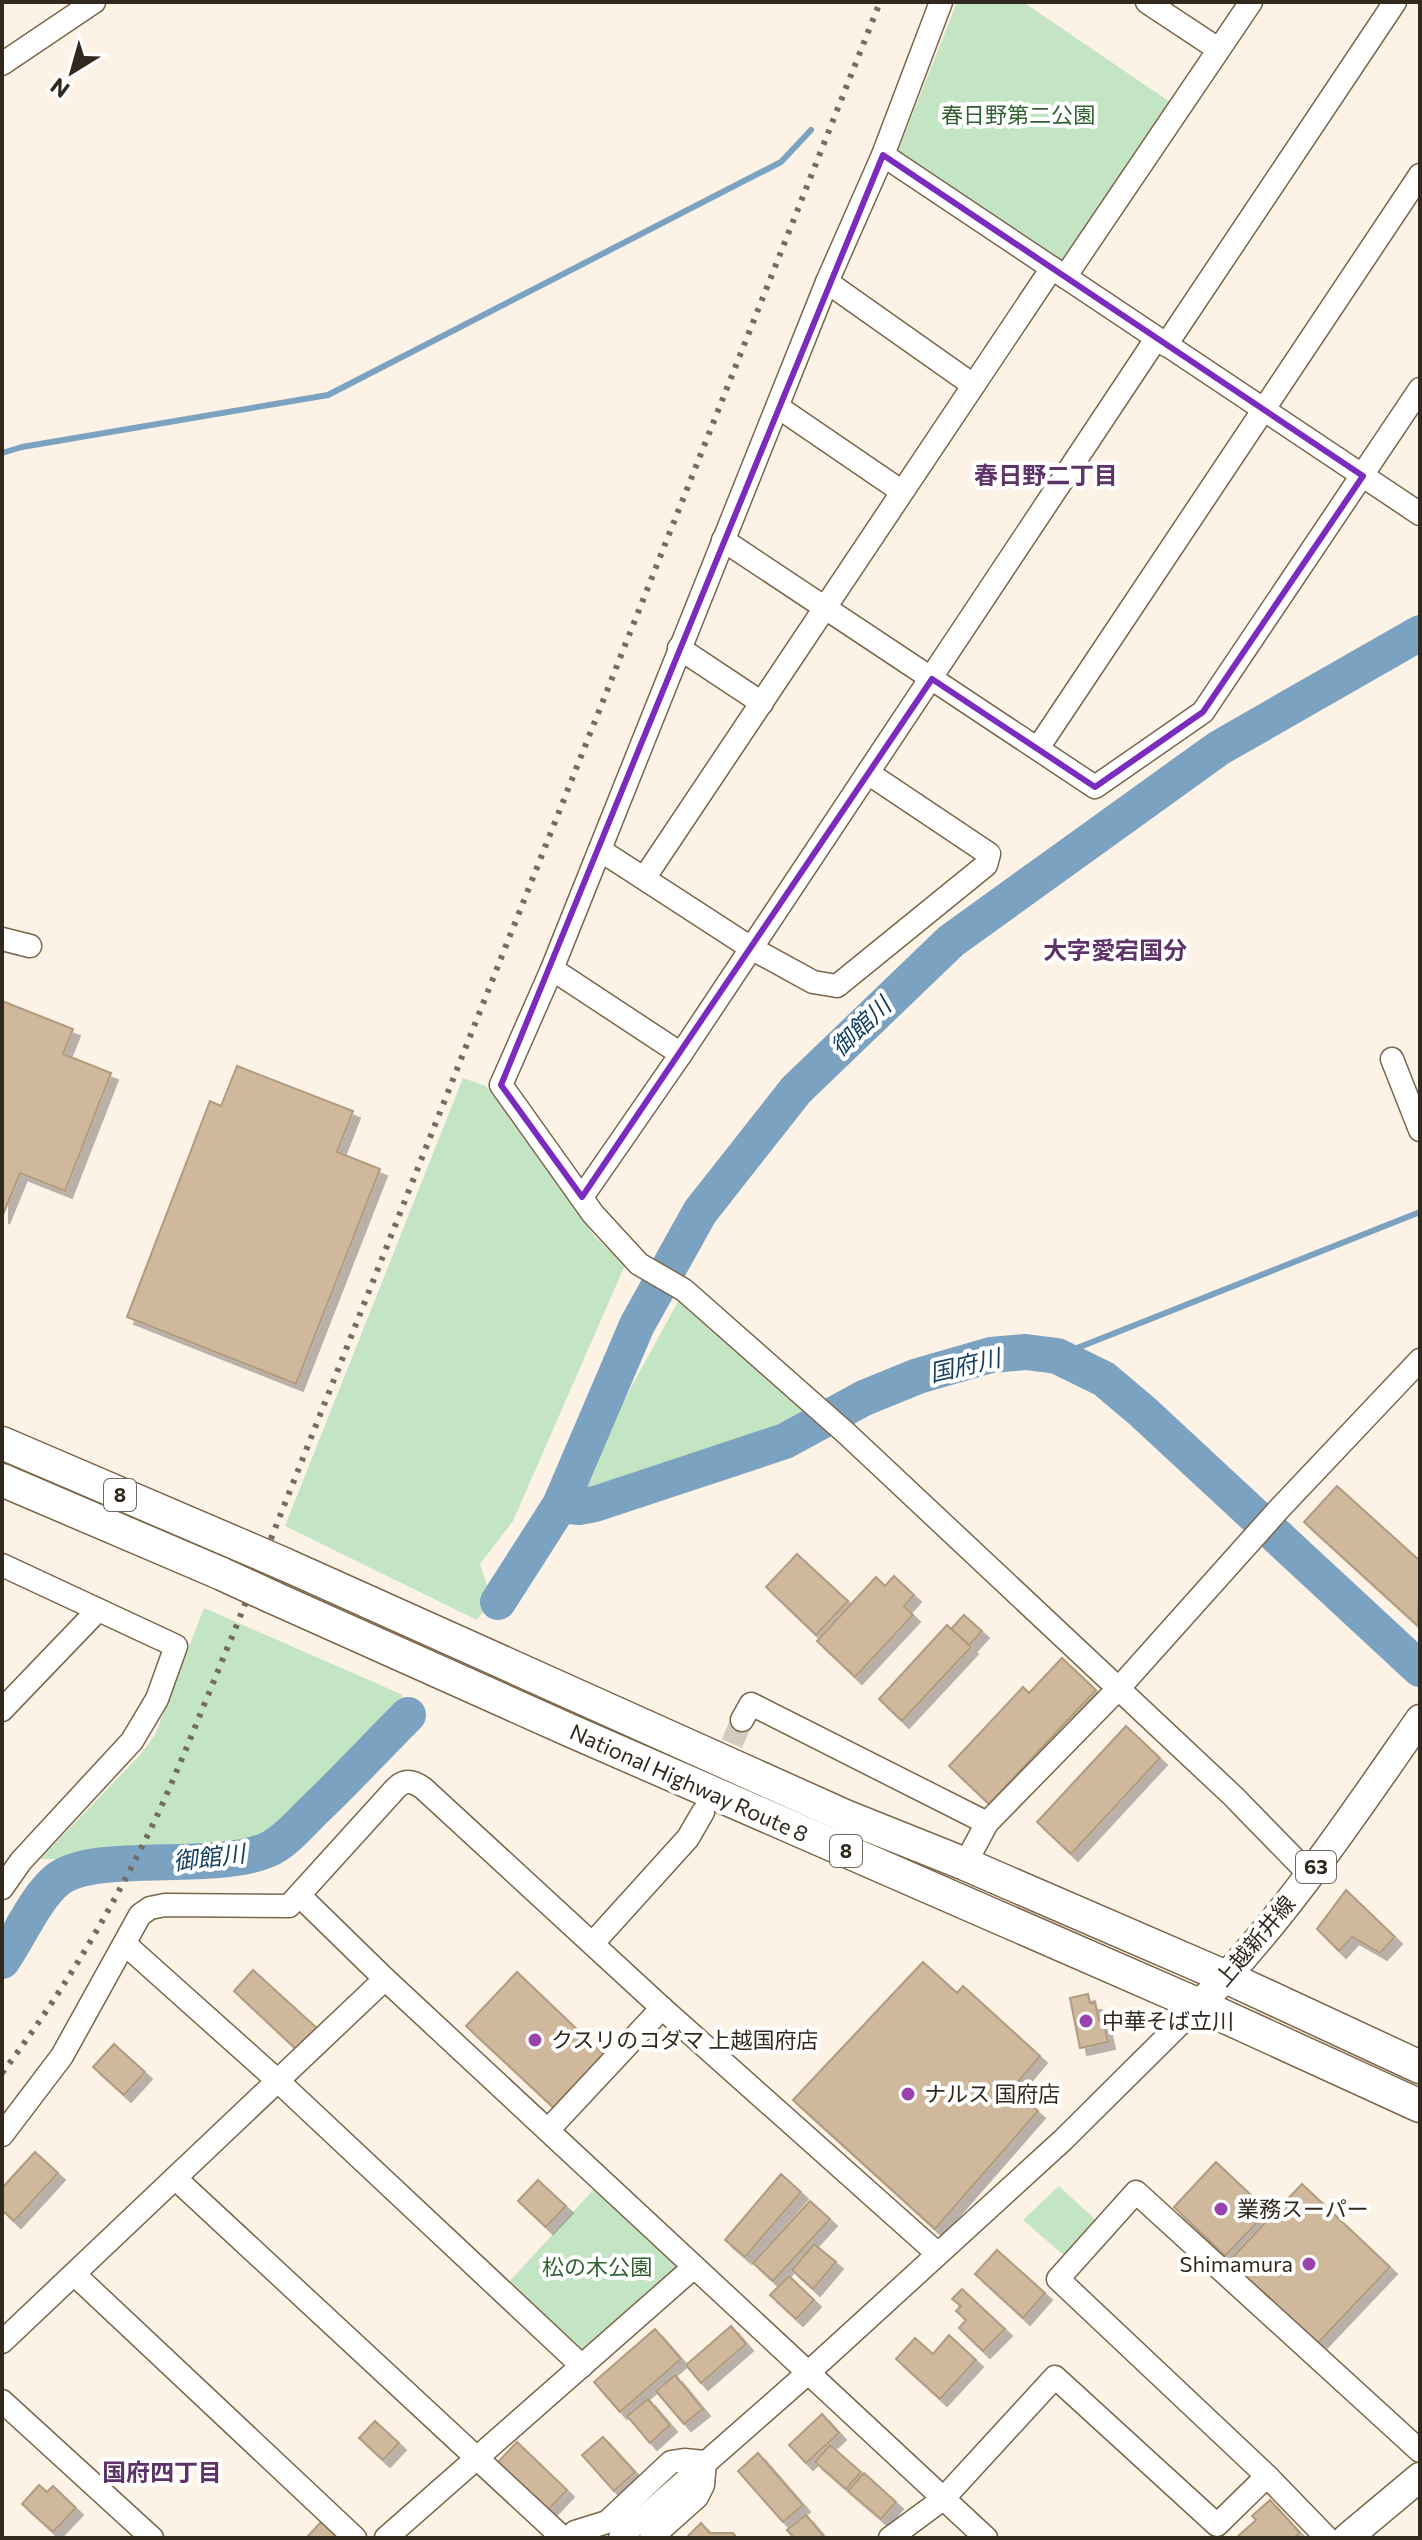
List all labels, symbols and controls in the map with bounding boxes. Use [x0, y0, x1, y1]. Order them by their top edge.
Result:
north arrow [32, 32, 112, 112]
text: N [45, 73, 74, 104]
park label: 春日野第二公園 [941, 101, 1095, 128]
district label: 春日野二丁目 [974, 460, 1118, 489]
district label: 大字愛宕国分 [1043, 935, 1187, 964]
water label: 御館川 [824, 988, 898, 1061]
water label: 国府川 [926, 1342, 1006, 1387]
road number: 8 [104, 1479, 136, 1511]
street label: National Highway Route 8 [566, 1718, 813, 1847]
road number: 8 [830, 1835, 862, 1867]
water label: 御館川 [171, 1837, 249, 1875]
road number: 63 [1296, 1851, 1336, 1883]
street label: 上越新井線 [1209, 1890, 1300, 1991]
place label: 中華そば立川 [1102, 2007, 1234, 2034]
marker: 中華そば立川 [1077, 2012, 1095, 2030]
place label: クスリのコダマ 上越国府店 [551, 2026, 819, 2053]
marker: クスリのコダマ 上越国府店 [526, 2031, 544, 2049]
place label: ナルス 国府店 [924, 2080, 1060, 2107]
marker: ナルス 国府店 [899, 2085, 917, 2103]
place label: 業務スーパー [1237, 2195, 1369, 2222]
marker: 業務スーパー [1212, 2200, 1230, 2218]
place label: Shimamura [1180, 2250, 1293, 2277]
park label: 松の木公園 [542, 2253, 652, 2280]
marker: Shimamura [1300, 2255, 1318, 2273]
district label: 国府四丁目 [102, 2457, 222, 2486]

